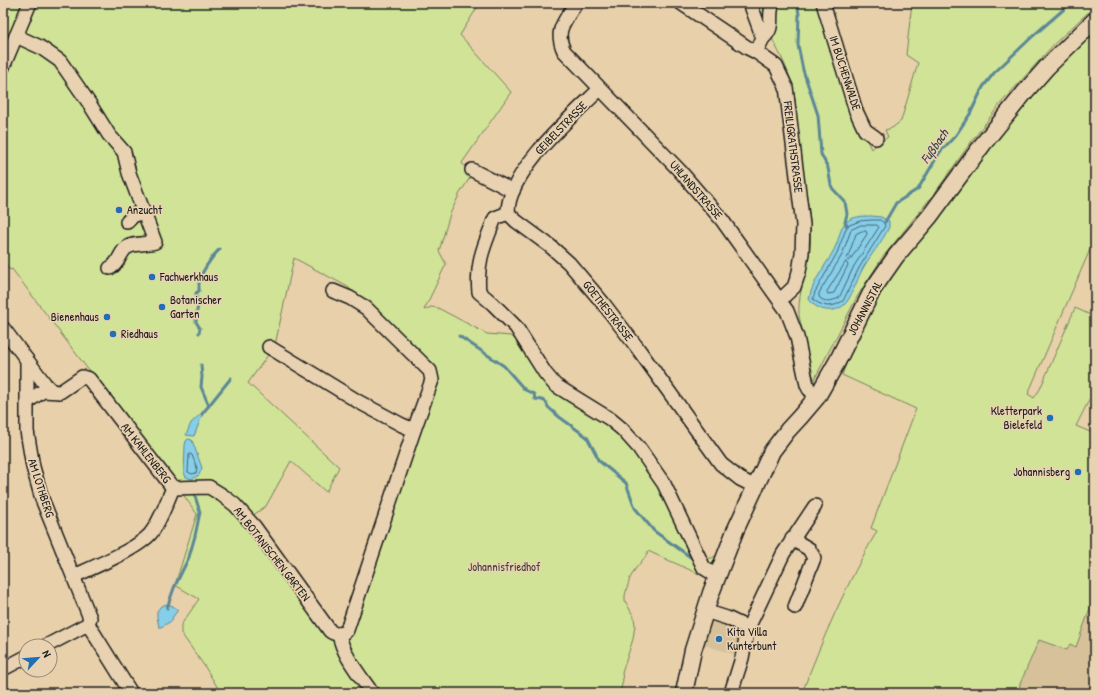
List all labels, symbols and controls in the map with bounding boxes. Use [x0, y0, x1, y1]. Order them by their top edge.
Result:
street label: IM BUCHENWALDE [825, 33, 866, 113]
street label: GEIBELSTRASSE [531, 97, 591, 158]
street label: FREILIGRATHSTRASSE [779, 99, 808, 195]
water label: Fußbach [916, 124, 954, 167]
street label: UHLANDSTRASSE [666, 156, 727, 223]
place label: Anzucht [127, 201, 163, 218]
marker: Anzucht [114, 205, 124, 215]
place label: Fachwerkhaus [159, 268, 218, 285]
marker: Fachwerkhaus [147, 272, 157, 282]
street label: GOETHESTRASSE [579, 277, 638, 345]
street label: JOHANNISTAL [843, 277, 886, 338]
place label: Botanischer Garten [170, 291, 222, 322]
marker: Botanischer Garten [157, 302, 167, 312]
place label: Bienenhaus [51, 308, 99, 325]
marker: Bienenhaus [102, 312, 112, 322]
place label: Riedhaus [121, 325, 158, 342]
marker: Riedhaus [108, 329, 118, 339]
place label: Kletterpark Bielefeld [991, 402, 1042, 433]
marker: Kletterpark Bielefeld [1045, 413, 1055, 423]
street label: AM KAHLENBERG [117, 419, 175, 487]
street label: AM LOTHBERG [24, 456, 59, 520]
place label: Johannisberg [1013, 463, 1070, 480]
marker: Johannisberg [1073, 467, 1083, 477]
street label: AM BOTANISCHEN GARTEN [230, 503, 315, 605]
park label: Johannisfriedhof [468, 558, 541, 575]
place label: Kita Villa Kunterbunt [727, 623, 777, 654]
marker: Kita Villa Kunterbunt [714, 634, 724, 644]
north arrow [18, 638, 58, 678]
text: N [39, 648, 55, 659]

